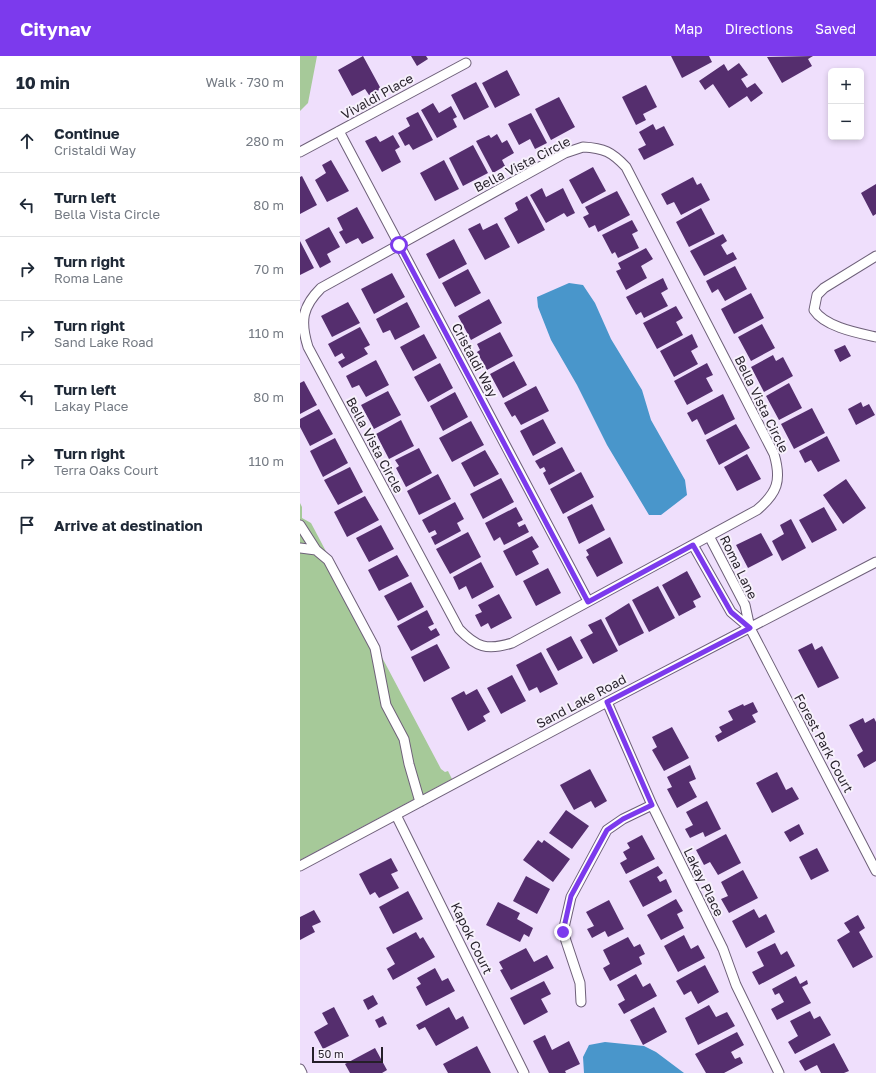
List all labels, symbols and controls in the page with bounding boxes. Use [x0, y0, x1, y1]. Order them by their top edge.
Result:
text: Citynav [20, 17, 92, 40]
text: Map [674, 20, 703, 37]
text: Directions [725, 20, 793, 37]
text: Saved [815, 20, 856, 37]
map controls [828, 68, 864, 140]
button: + [828, 68, 864, 104]
street label: Vivaldi Place [338, 70, 416, 122]
text: 10 min [16, 72, 70, 93]
text: Walk · 730 m [205, 74, 284, 90]
button: − [828, 104, 864, 140]
text: Continue [54, 124, 120, 142]
icon: ahead [16, 130, 38, 152]
text: 280 m [246, 133, 284, 149]
street label: Bella Vista Circle [471, 133, 573, 195]
text: Cristaldi Way [54, 142, 136, 158]
text: Turn left [54, 188, 116, 206]
icon: left [16, 194, 38, 216]
text: 80 m [253, 197, 284, 213]
text: Bella Vista Circle [54, 206, 160, 222]
route start [390, 236, 408, 254]
text: Turn right [54, 252, 125, 270]
icon: right [16, 258, 38, 280]
text: 70 m [254, 261, 284, 277]
text: Roma Lane [54, 270, 123, 286]
text: Turn right [54, 316, 125, 334]
street label: Cristaldi Way [449, 320, 502, 401]
icon: right [16, 322, 38, 344]
text: 110 m [249, 325, 284, 341]
text: Sand Lake Road [54, 334, 154, 350]
street label: Bella Vista Circle [732, 353, 792, 455]
text: Turn left [54, 380, 116, 398]
icon: left [16, 386, 38, 408]
text: 80 m [253, 389, 284, 405]
street label: Bella Vista Circle [343, 394, 407, 496]
text: Lakay Place [54, 398, 128, 414]
text: Turn right [54, 444, 125, 462]
icon: right [16, 450, 38, 472]
text: 110 m [249, 453, 284, 469]
text: Terra Oaks Court [54, 462, 159, 478]
icon: arrive [16, 514, 38, 536]
text: Arrive at destination [54, 516, 203, 534]
street label: Roma Lane [717, 532, 761, 602]
street label: Sand Lake Road [533, 671, 629, 731]
street label: Forest Park Court [791, 691, 857, 795]
street label: Lakay Place [681, 845, 727, 919]
street label: Kapok Court [448, 900, 496, 976]
route end [554, 923, 572, 941]
scale bar [312, 1045, 383, 1064]
text: 50 m [318, 1047, 344, 1060]

